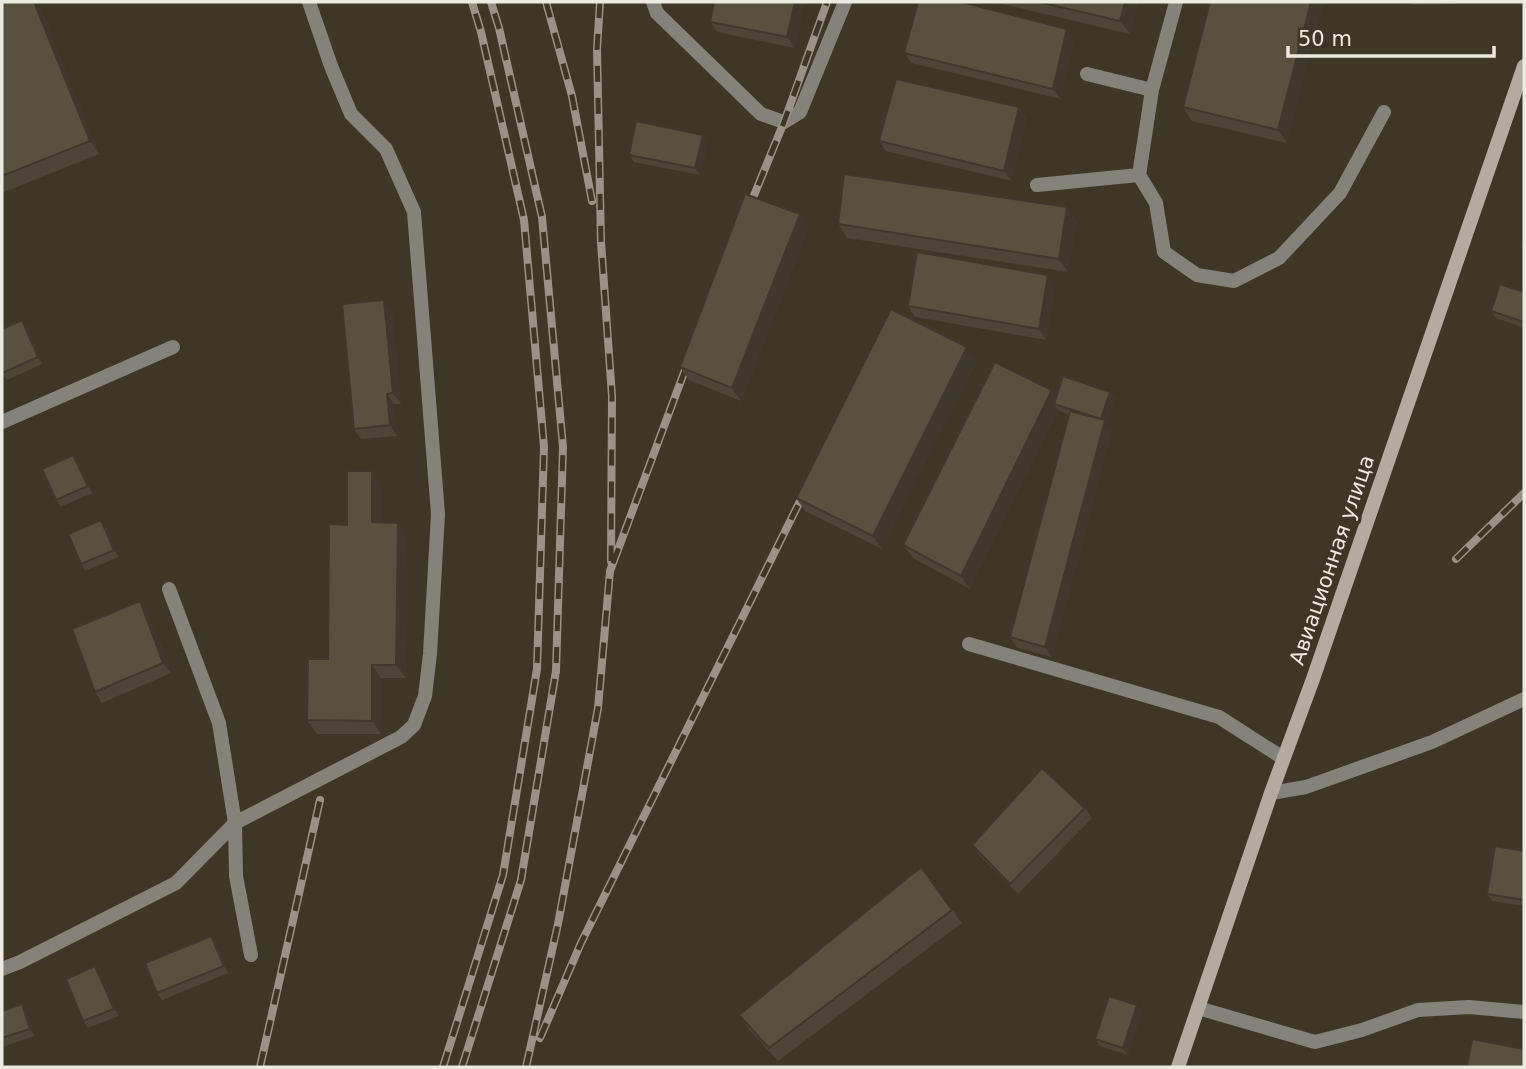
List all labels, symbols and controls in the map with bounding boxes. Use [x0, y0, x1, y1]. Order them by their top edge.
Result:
scale bar [1288, 14, 1494, 58]
text: 50 m [1298, 27, 1352, 51]
street label: Авиационная улица [1285, 452, 1379, 668]

